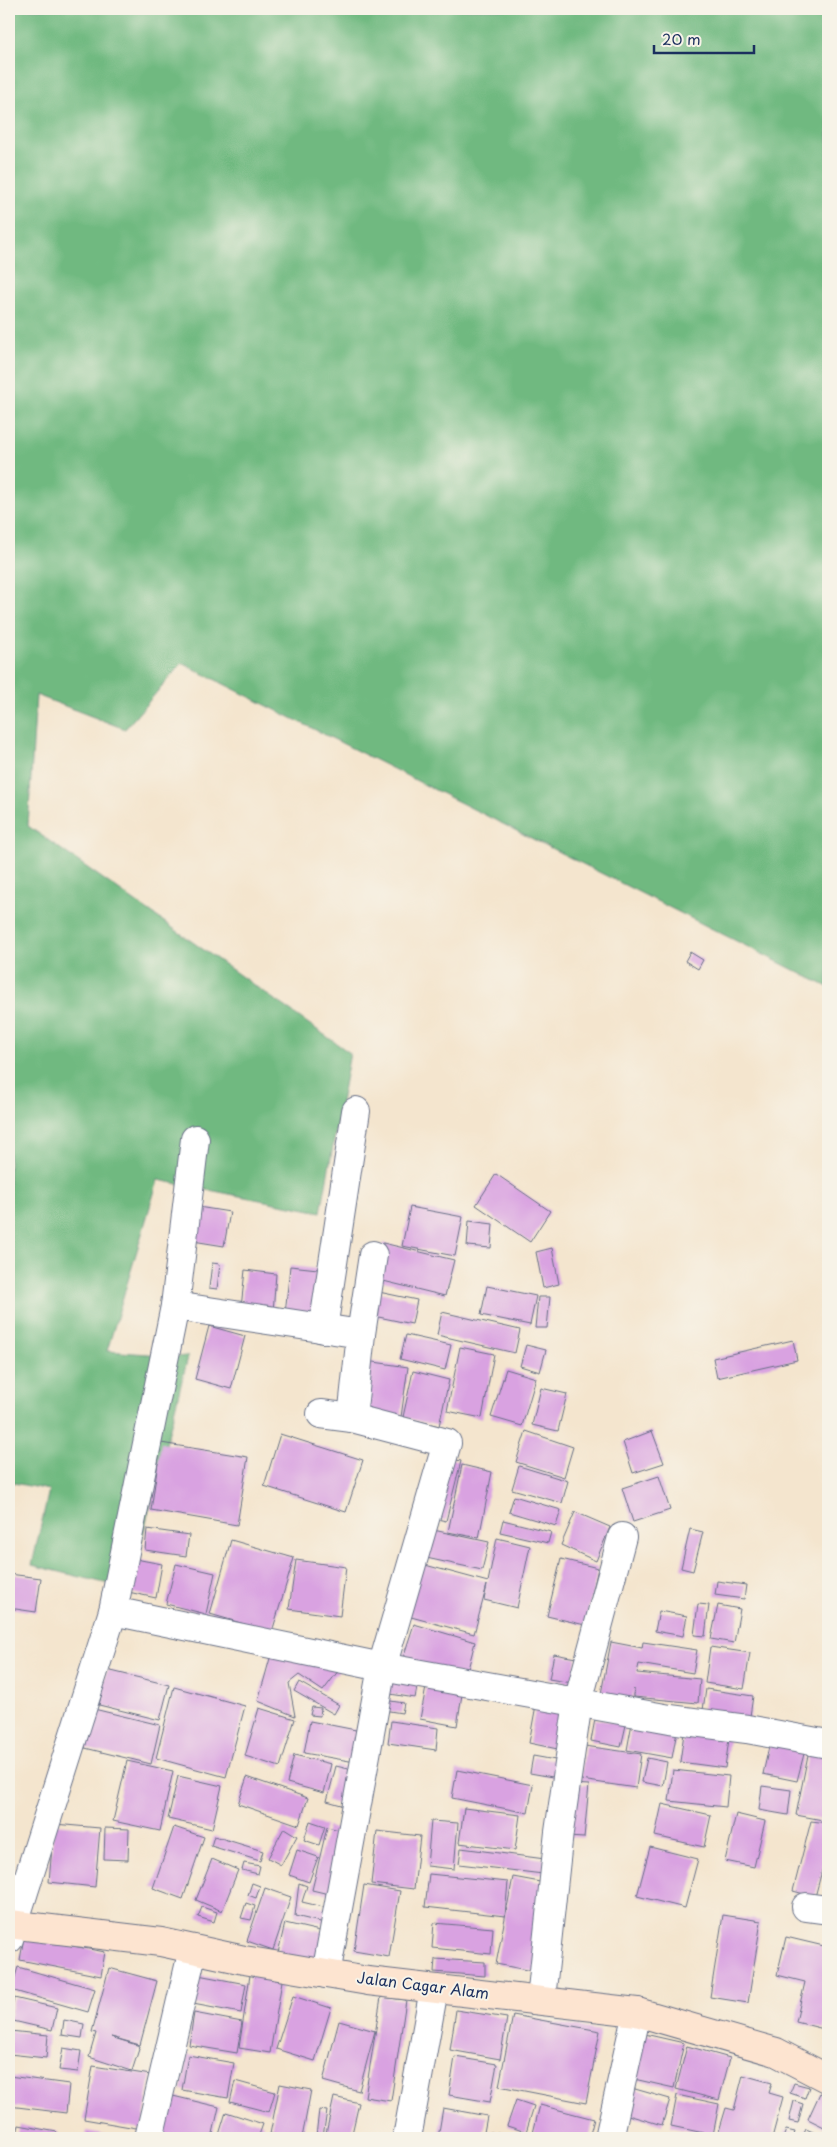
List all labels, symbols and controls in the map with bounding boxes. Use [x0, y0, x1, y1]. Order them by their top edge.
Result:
scale bar [654, 22, 754, 54]
text: 20 m [662, 27, 701, 50]
street label: Jalan Cagar Alam [356, 1965, 491, 2004]

